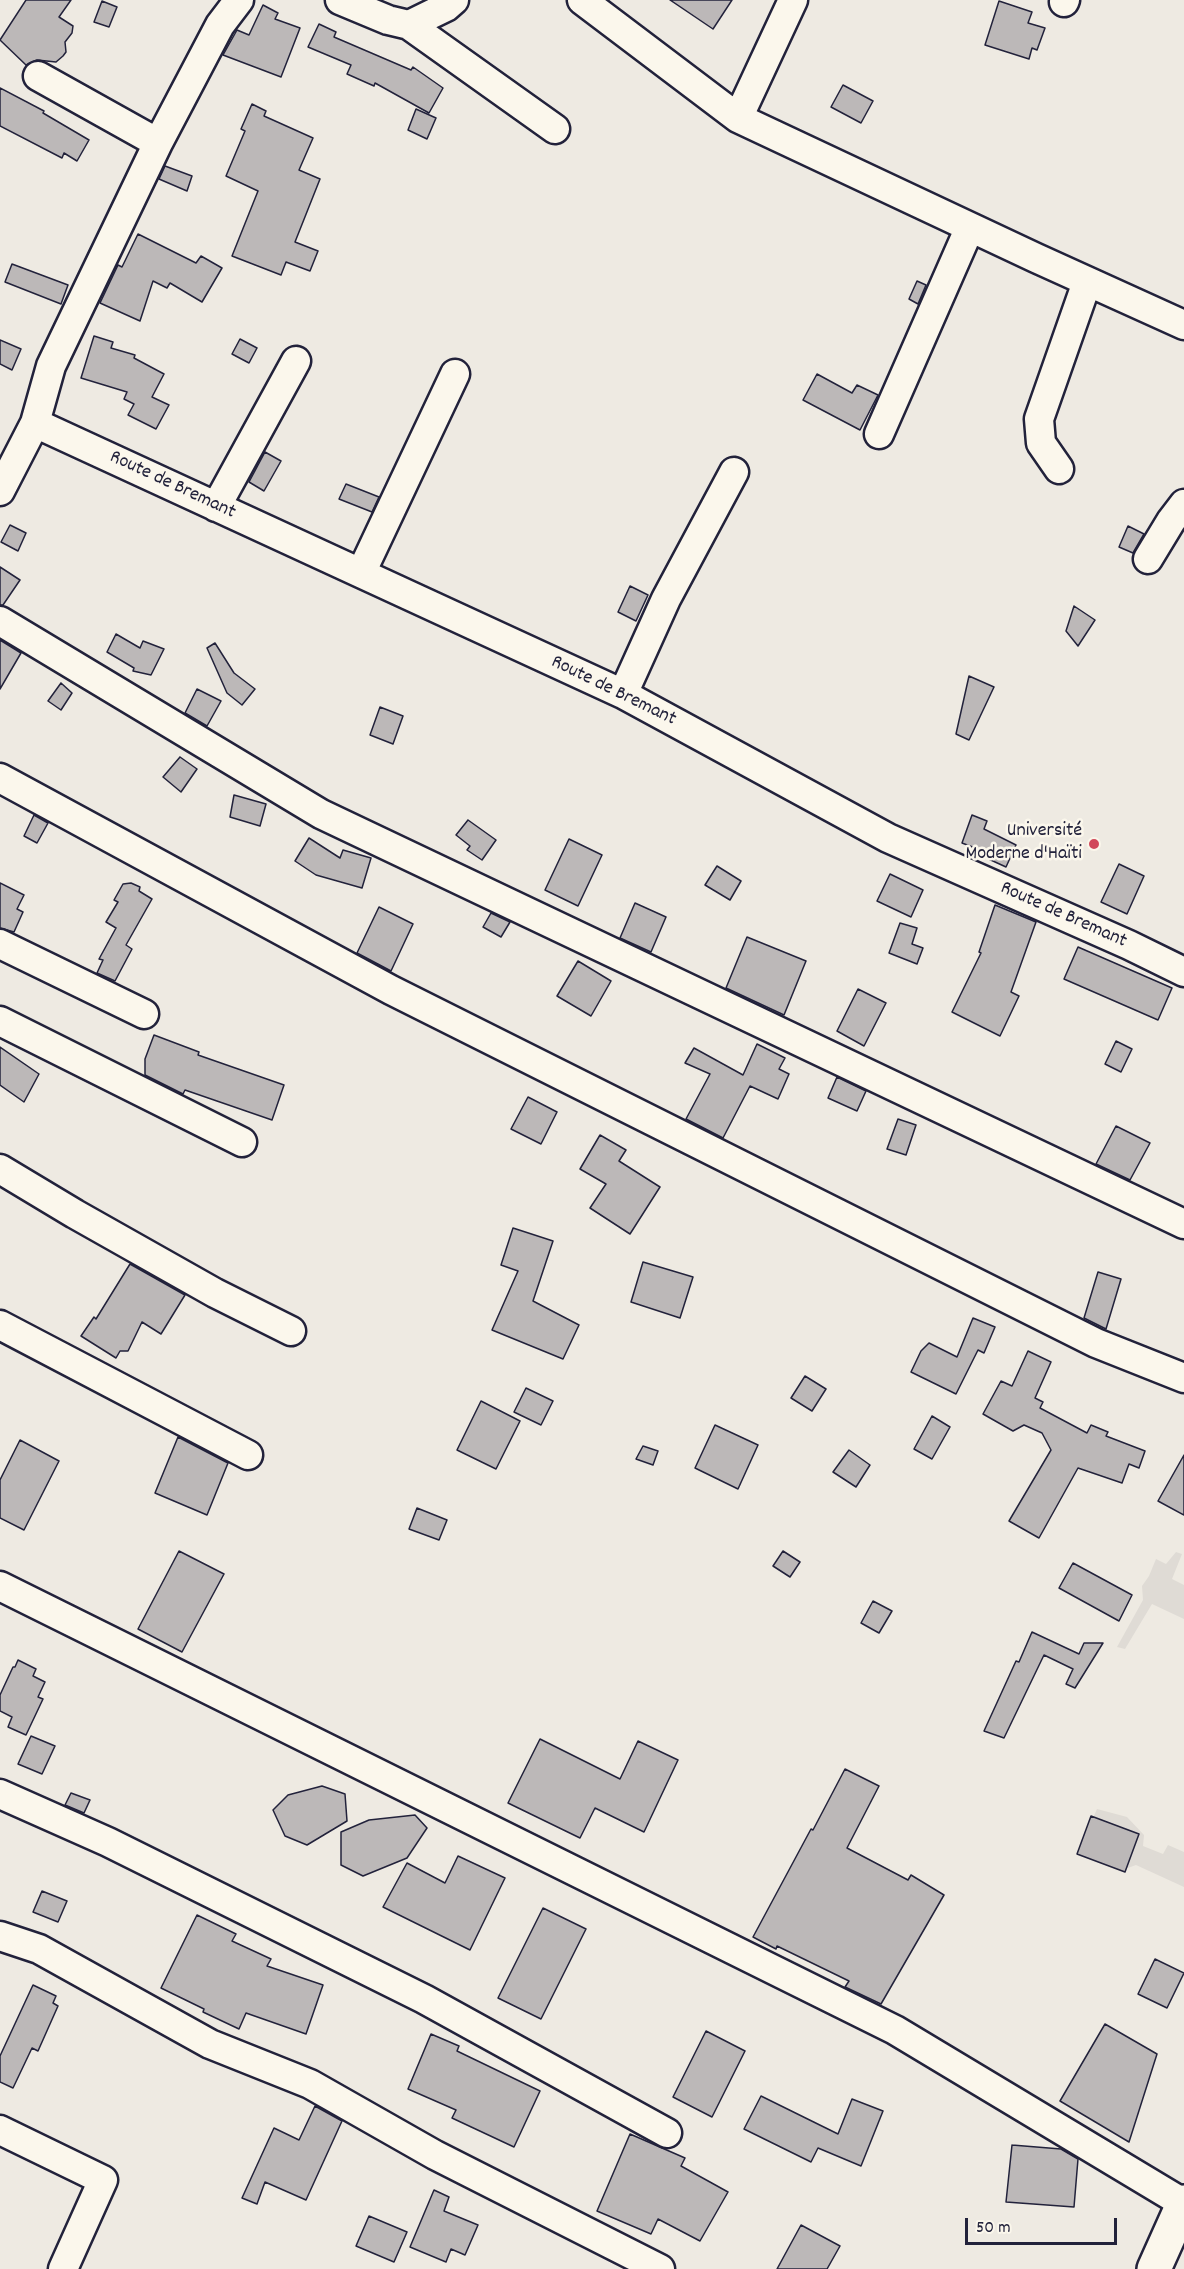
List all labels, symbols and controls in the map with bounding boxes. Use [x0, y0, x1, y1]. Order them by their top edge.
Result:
street label: Route de Bremant [105, 446, 239, 526]
street label: Route de Bremant [547, 651, 679, 733]
place label: Université Moderne d'Haïti [966, 820, 1082, 867]
marker: Université Moderne d'Haïti [1087, 837, 1101, 851]
street label: Route de Bremant [996, 877, 1130, 955]
scale bar [968, 2206, 1120, 2244]
text: 50 m [976, 2216, 1011, 2241]

